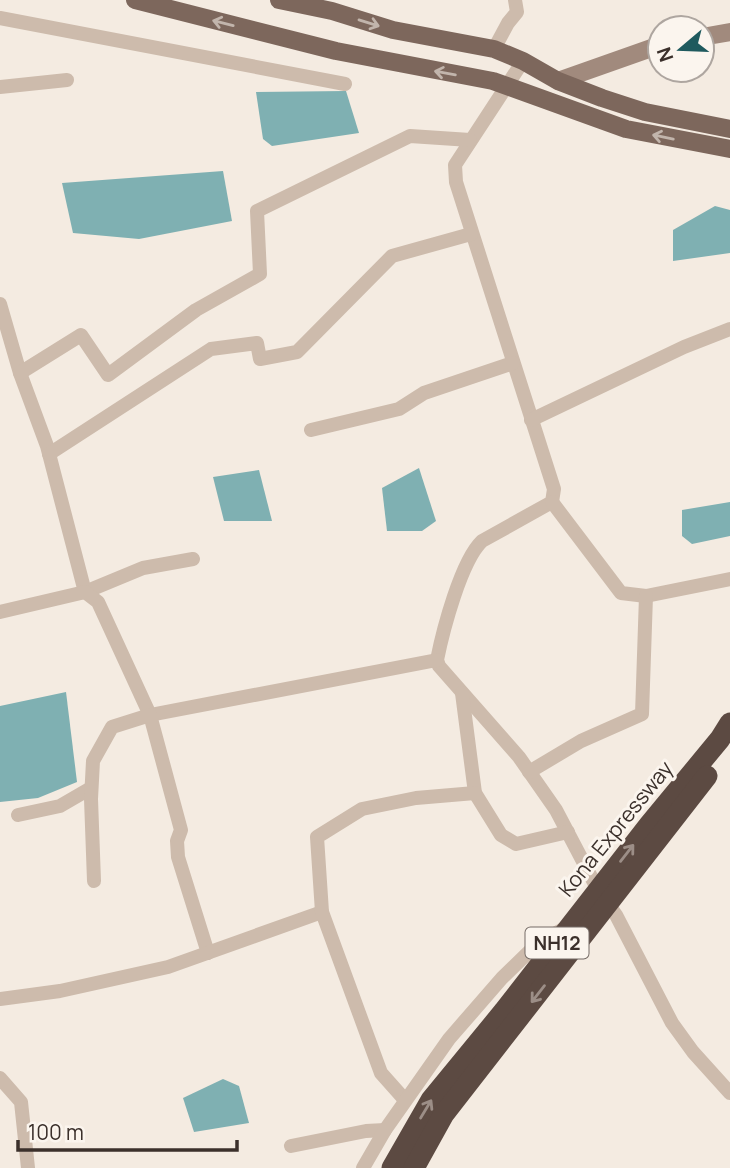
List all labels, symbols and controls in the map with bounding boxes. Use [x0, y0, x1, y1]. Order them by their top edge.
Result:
north arrow [646, 14, 716, 84]
one-way arrow [213, 16, 235, 29]
one-way arrow [358, 17, 380, 30]
text: N [650, 44, 679, 65]
one-way arrow [434, 66, 457, 79]
one-way arrow [652, 129, 675, 143]
street label: Kona Expressway [552, 755, 679, 902]
one-way arrow [620, 844, 635, 862]
road number: NH12 [526, 928, 588, 959]
one-way arrow [530, 984, 545, 1003]
one-way arrow [419, 1099, 433, 1119]
scale bar [18, 1108, 236, 1152]
text: 100 m [28, 1118, 84, 1146]

